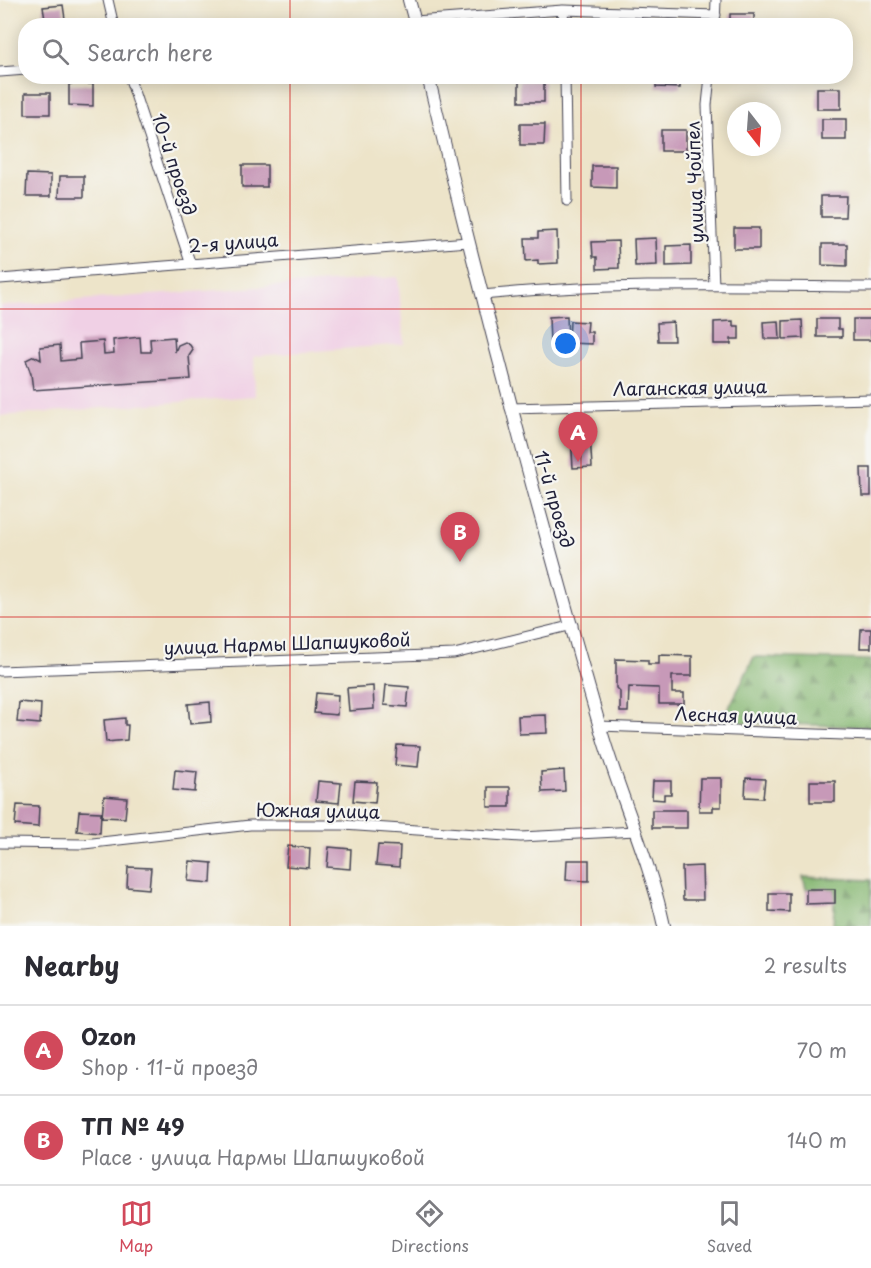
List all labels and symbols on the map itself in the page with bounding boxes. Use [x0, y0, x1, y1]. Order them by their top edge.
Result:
north arrow [727, 102, 781, 156]
street label: 10-й проезд [146, 109, 204, 219]
street label: улица Чойпел [678, 120, 710, 244]
street label: 2-я улица [187, 225, 280, 259]
your location [551, 329, 580, 358]
street label: Лаганская улица [613, 372, 768, 402]
pin: A [558, 412, 598, 462]
street label: 11-й проезд [528, 447, 582, 551]
pin: B [440, 512, 480, 562]
street label: улица Нармы Шапшуковой [163, 625, 411, 661]
street label: Лесная улица [674, 699, 798, 731]
street label: Южная улица [256, 795, 381, 825]

